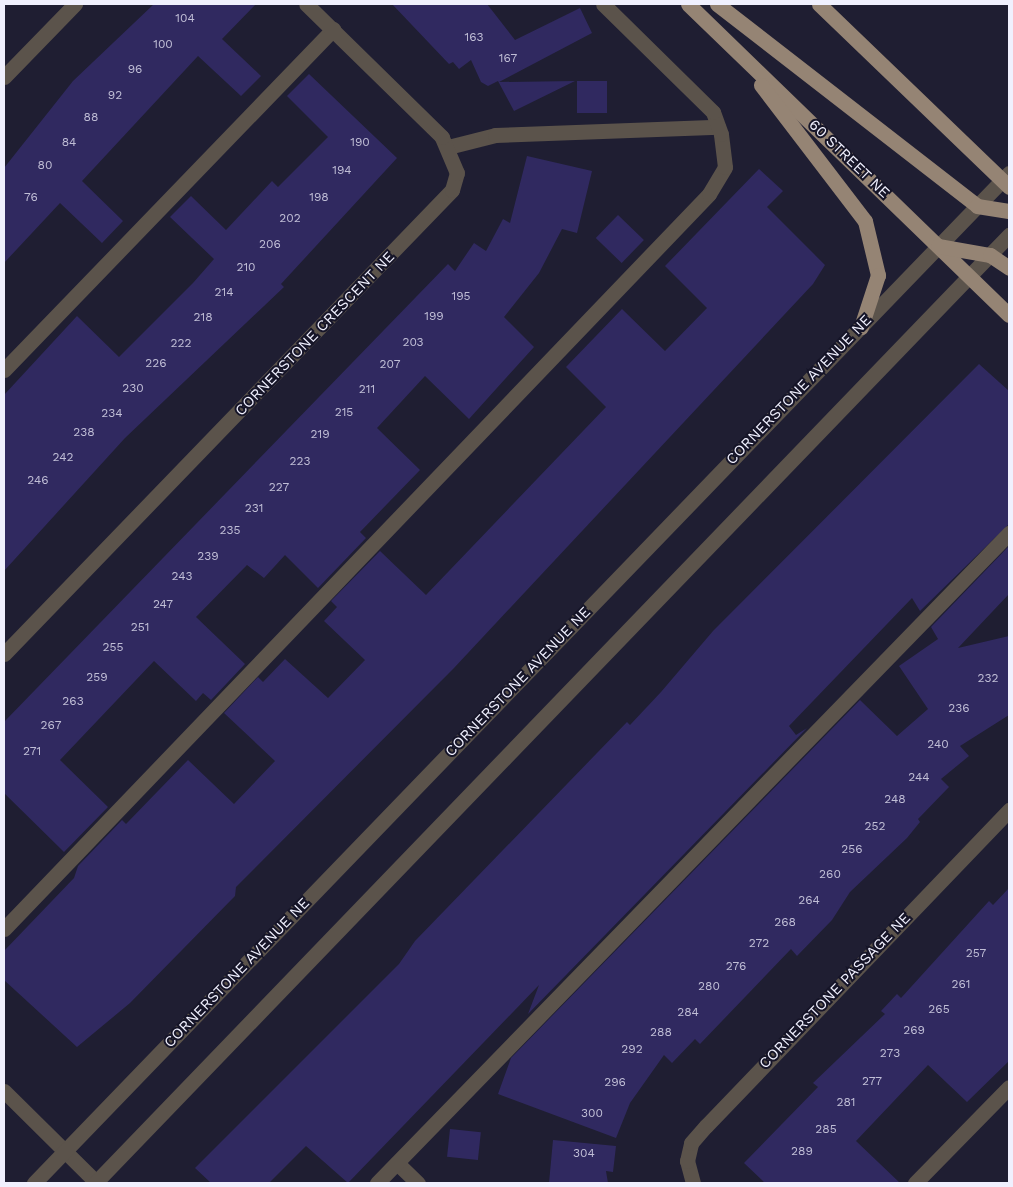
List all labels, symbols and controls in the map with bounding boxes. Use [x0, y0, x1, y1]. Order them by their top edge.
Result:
house number: 104 [175, 12, 195, 26]
house number: 163 [465, 31, 483, 45]
house number: 100 [153, 38, 173, 52]
house number: 167 [499, 52, 517, 66]
house number: 96 [128, 63, 142, 77]
house number: 92 [108, 89, 122, 103]
house number: 88 [84, 111, 98, 125]
street label: 60 STREET NE [805, 116, 893, 202]
house number: 84 [62, 136, 76, 150]
house number: 190 [350, 136, 370, 150]
house number: 80 [38, 159, 52, 173]
house number: 194 [332, 164, 352, 178]
house number: 76 [24, 191, 38, 205]
house number: 198 [309, 191, 329, 205]
house number: 202 [279, 212, 301, 226]
house number: 206 [259, 238, 281, 252]
street label: CORNERSTONE CRESCENT NE [231, 248, 399, 420]
house number: 210 [236, 261, 256, 275]
house number: 214 [214, 286, 234, 300]
house number: 195 [451, 290, 471, 304]
house number: 199 [424, 310, 444, 324]
house number: 218 [193, 311, 213, 325]
street label: CORNERSTONE AVENUE NE [722, 311, 876, 469]
house number: 203 [402, 336, 424, 350]
house number: 222 [171, 337, 191, 351]
house number: 226 [145, 357, 167, 371]
house number: 207 [380, 358, 400, 372]
house number: 230 [122, 382, 144, 396]
house number: 211 [359, 383, 375, 397]
house number: 215 [335, 406, 353, 420]
house number: 234 [101, 407, 123, 421]
house number: 238 [73, 426, 95, 440]
house number: 219 [310, 428, 330, 442]
house number: 242 [53, 451, 73, 465]
house number: 223 [290, 455, 310, 469]
house number: 246 [27, 474, 49, 488]
house number: 227 [269, 481, 289, 495]
house number: 231 [245, 502, 263, 516]
house number: 235 [220, 524, 240, 538]
house number: 239 [197, 550, 219, 564]
house number: 243 [172, 570, 192, 584]
house number: 247 [153, 598, 173, 612]
street label: CORNERSTONE AVENUE NE [441, 603, 595, 761]
house number: 251 [131, 621, 149, 635]
house number: 255 [103, 641, 123, 655]
house number: 259 [86, 671, 108, 685]
house number: 232 [978, 672, 998, 686]
house number: 263 [62, 695, 84, 709]
house number: 236 [948, 702, 970, 716]
house number: 267 [41, 719, 61, 733]
house number: 240 [927, 738, 949, 752]
house number: 271 [23, 745, 41, 759]
house number: 244 [908, 771, 930, 785]
house number: 248 [884, 793, 906, 807]
house number: 252 [865, 820, 885, 834]
house number: 256 [841, 843, 863, 857]
house number: 260 [819, 868, 841, 882]
street label: CORNERSTONE AVENUE NE [160, 894, 314, 1052]
house number: 264 [798, 894, 820, 908]
street label: CORNERSTONE PASSAGE NE [756, 909, 914, 1073]
house number: 268 [774, 916, 796, 930]
house number: 272 [749, 937, 769, 951]
house number: 257 [966, 947, 986, 961]
house number: 276 [726, 960, 746, 974]
house number: 261 [952, 978, 970, 992]
house number: 280 [698, 980, 720, 994]
house number: 265 [928, 1003, 950, 1017]
house number: 284 [677, 1006, 699, 1020]
house number: 269 [903, 1024, 925, 1038]
house number: 288 [650, 1026, 672, 1040]
house number: 292 [621, 1043, 643, 1057]
house number: 273 [880, 1047, 900, 1061]
house number: 277 [862, 1075, 882, 1089]
house number: 296 [604, 1076, 626, 1090]
house number: 281 [836, 1096, 856, 1110]
house number: 300 [581, 1107, 603, 1121]
house number: 285 [815, 1123, 837, 1137]
house number: 289 [791, 1145, 813, 1159]
house number: 304 [573, 1147, 595, 1161]

